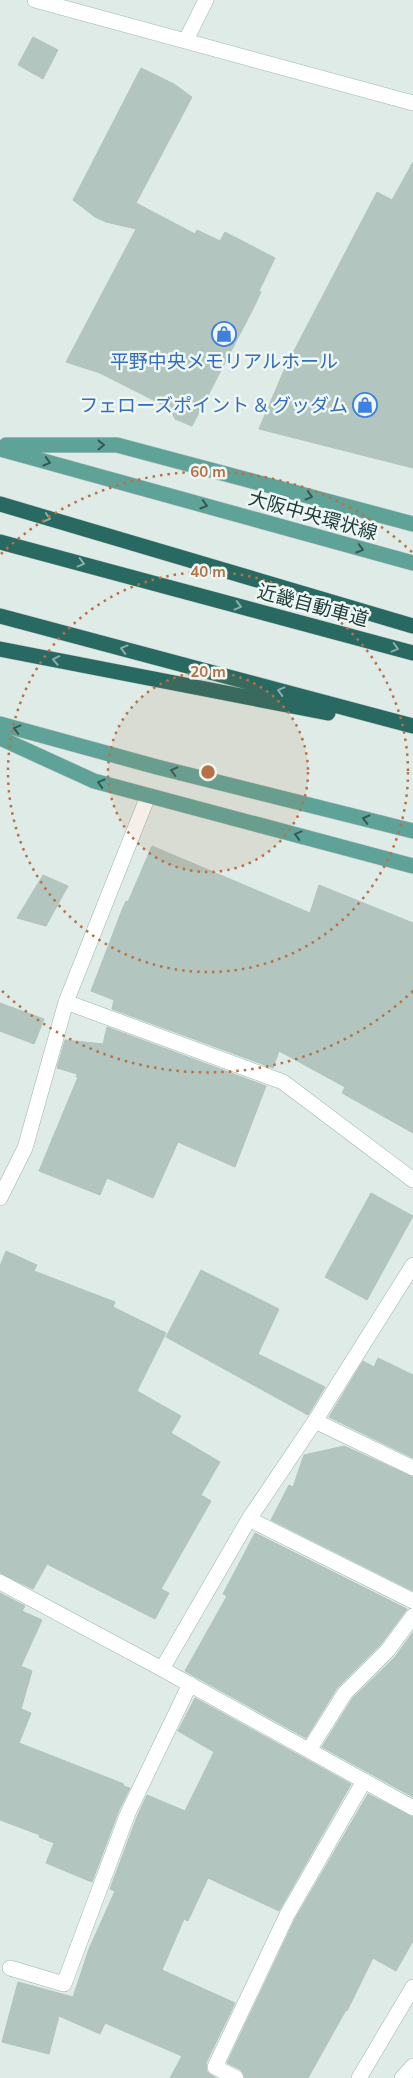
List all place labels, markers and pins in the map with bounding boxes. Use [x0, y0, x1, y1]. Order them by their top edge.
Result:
shop icon: 平野中央メモリアルホール [211, 321, 237, 347]
place label: 平野中央メモリアルホール [110, 349, 338, 373]
shop icon: フェローズポイント & グッダム [352, 392, 378, 418]
place label: フェローズポイント & グッダム [79, 393, 348, 417]
centre of rings [199, 763, 217, 781]

